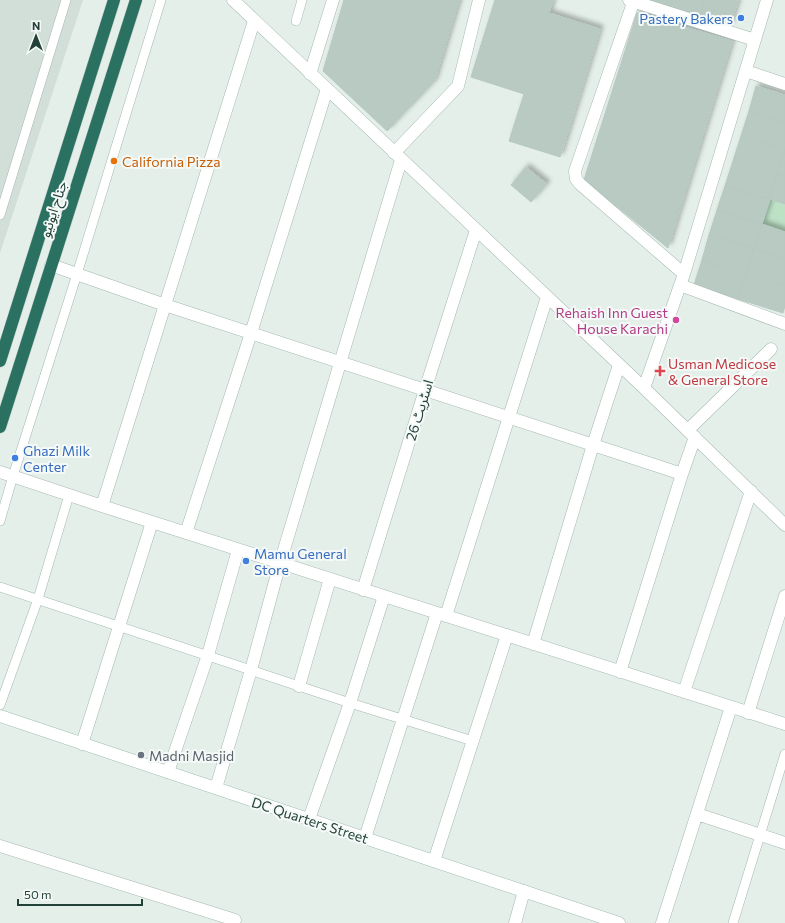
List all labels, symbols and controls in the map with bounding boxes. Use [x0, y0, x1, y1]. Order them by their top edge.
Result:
place label: Pastery Bakers [639, 10, 733, 27]
marker: Pastery Bakers [736, 13, 746, 23]
north arrow [16, 16, 56, 56]
text: N [32, 19, 40, 32]
place label: California Pizza [122, 153, 220, 170]
marker: California Pizza [109, 156, 119, 166]
street label: جناح ایونیو [36, 179, 73, 240]
place label: Rehaish Inn Guest House Karachi [556, 304, 668, 337]
marker: Rehaish Inn Guest House Karachi [671, 315, 681, 325]
place label: Usman Medicose & General Store [668, 355, 776, 388]
marker: Usman Medicose & General Store [655, 366, 665, 376]
street label: اسٹریٹ 26 [402, 377, 437, 443]
place label: Ghazi Milk Center [23, 442, 90, 475]
marker: Ghazi Milk Center [10, 453, 20, 463]
place label: Mamu General Store [254, 545, 347, 578]
marker: Mamu General Store [241, 556, 251, 566]
place label: Madni Masjid [149, 747, 234, 764]
marker: Madni Masjid [136, 750, 146, 760]
street label: DC Quarters Street [249, 793, 371, 847]
scale bar [18, 881, 142, 907]
text: 50 m [24, 887, 52, 901]

